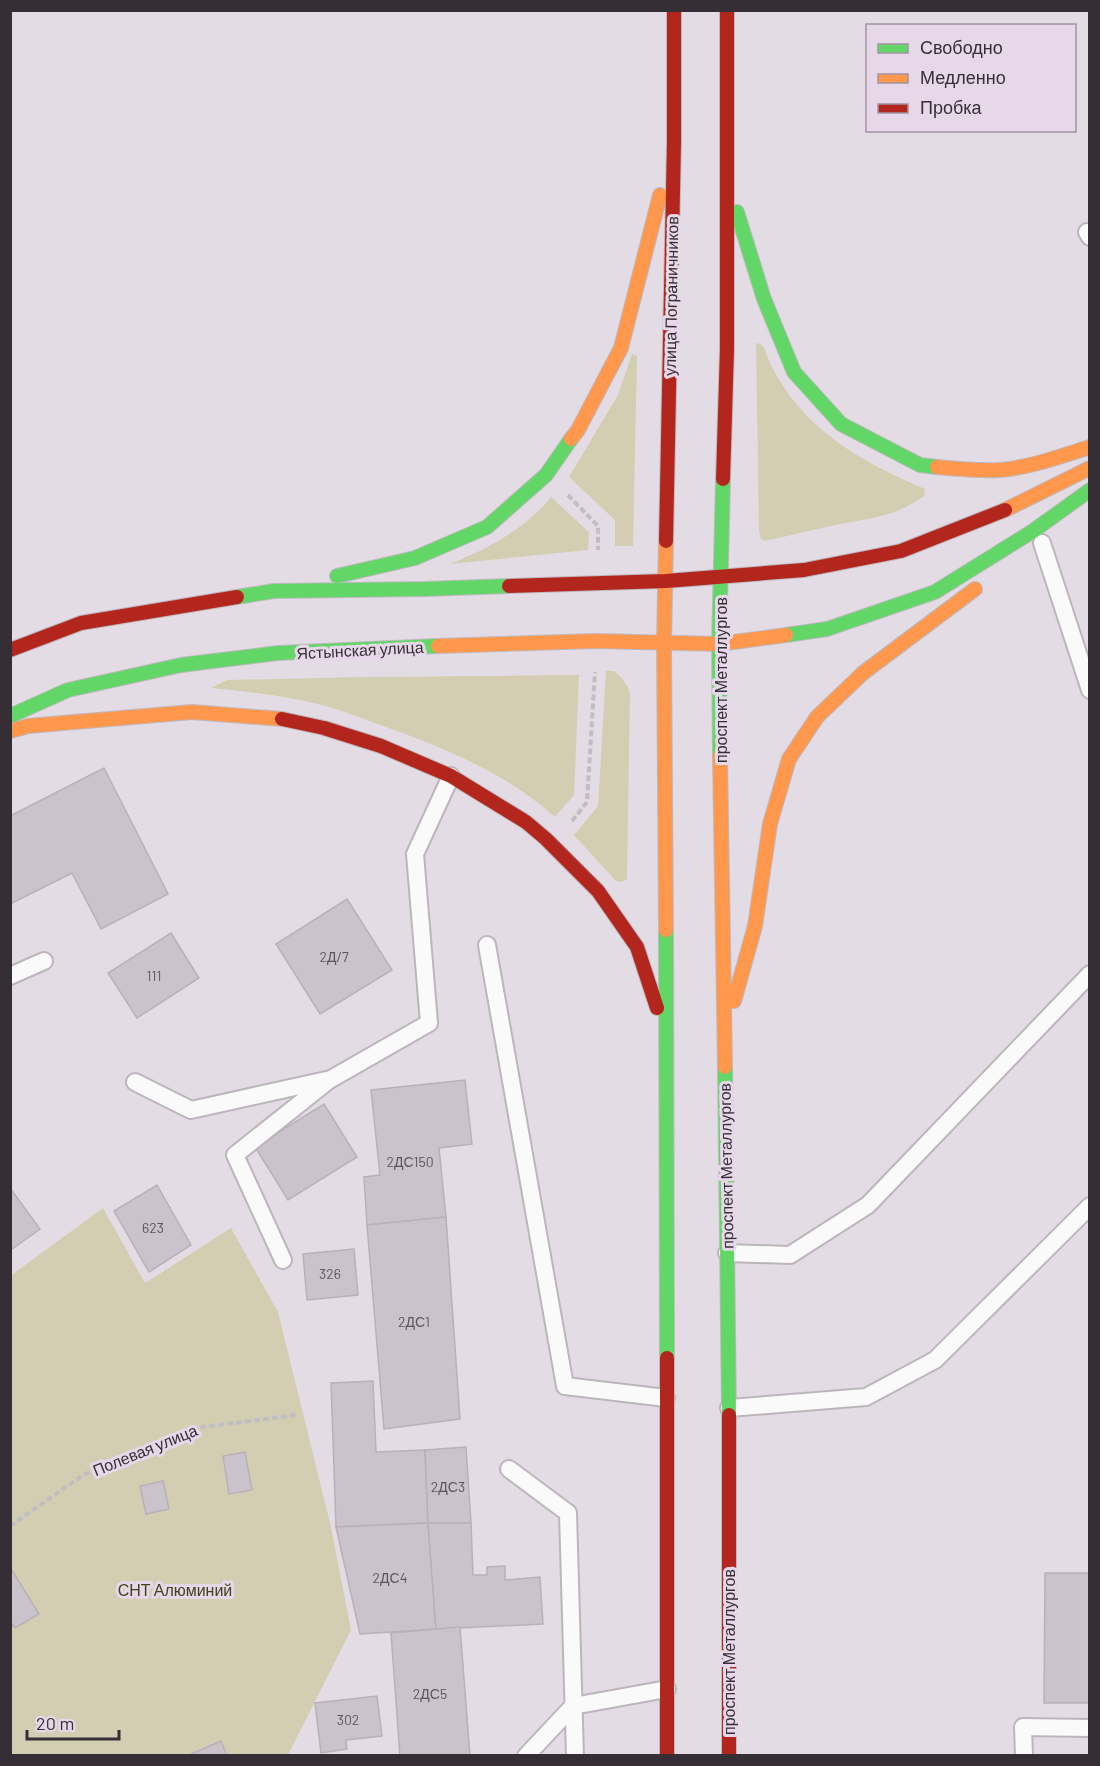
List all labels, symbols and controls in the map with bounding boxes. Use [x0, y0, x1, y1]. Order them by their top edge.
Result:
legend [866, 24, 1076, 132]
text: Свободно [920, 36, 1003, 58]
text: Медленно [920, 66, 1006, 88]
text: Пробка [920, 96, 983, 118]
street label: улица Пограничников [660, 216, 681, 376]
street label: проспект Металлургов [711, 597, 730, 763]
street label: Ястынская улица [296, 637, 424, 662]
house number: 2Д/7 [319, 948, 349, 965]
house number: 111 [147, 967, 161, 984]
street label: проспект Металлургов [715, 1083, 736, 1249]
house number: 2ДС150 [386, 1153, 434, 1170]
house number: 623 [142, 1219, 164, 1236]
house number: 326 [319, 1265, 341, 1282]
house number: 2ДС1 [398, 1313, 430, 1330]
street label: Полевая улица [90, 1420, 200, 1479]
house number: 2ДС3 [431, 1478, 465, 1495]
house number: 2ДС4 [373, 1569, 407, 1586]
street label: проспект Металлургов [719, 1569, 738, 1735]
park label: СНТ Алюминий [118, 1580, 232, 1599]
house number: 2ДС5 [413, 1685, 447, 1702]
scale bar [27, 1703, 118, 1741]
house number: 302 [337, 1711, 359, 1728]
text: 20 m [36, 1712, 74, 1734]

